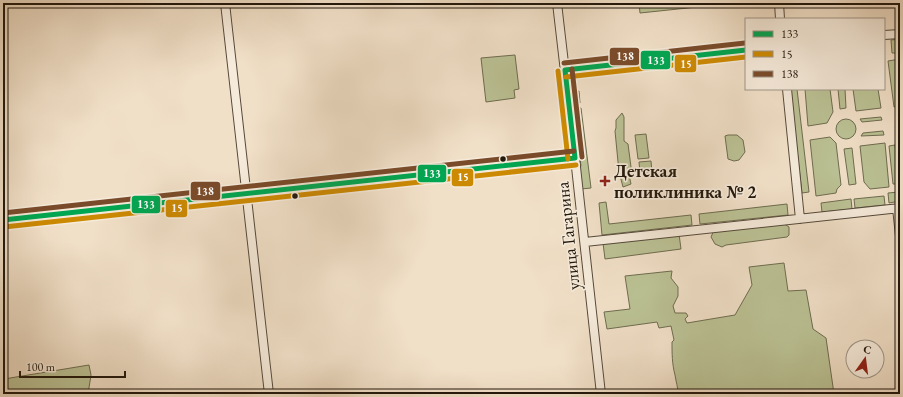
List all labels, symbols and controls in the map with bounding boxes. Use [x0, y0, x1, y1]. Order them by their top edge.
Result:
legend [745, 18, 885, 90]
text: 133 [781, 26, 799, 42]
text: 15 [781, 46, 793, 62]
line badge: 138 [609, 47, 640, 66]
text: 138 [616, 49, 634, 63]
line badge: 133 [640, 50, 671, 70]
text: 133 [647, 53, 665, 67]
line badge: 15 [674, 54, 697, 73]
text: 15 [680, 57, 692, 71]
text: 138 [781, 66, 799, 82]
unlabelled marker [498, 154, 508, 164]
place label: Детская поликлиника № 2 [614, 159, 757, 203]
line badge: 133 [417, 164, 447, 183]
text: 133 [423, 166, 441, 180]
line badge: 15 [451, 168, 474, 187]
text: 15 [457, 170, 469, 184]
marker: Детская поликлиника № 2 [599, 175, 611, 187]
street label: улица Гагарина [550, 180, 585, 292]
line badge: 138 [190, 181, 221, 201]
text: 138 [196, 184, 214, 198]
unlabelled marker [290, 191, 300, 201]
line badge: 133 [131, 195, 161, 214]
text: 133 [137, 197, 155, 211]
line badge: 15 [165, 199, 188, 218]
text: 15 [171, 201, 183, 215]
north arrow [845, 339, 885, 379]
text: С [862, 342, 873, 357]
scale bar [20, 353, 125, 379]
text: 100 m [26, 359, 56, 375]

